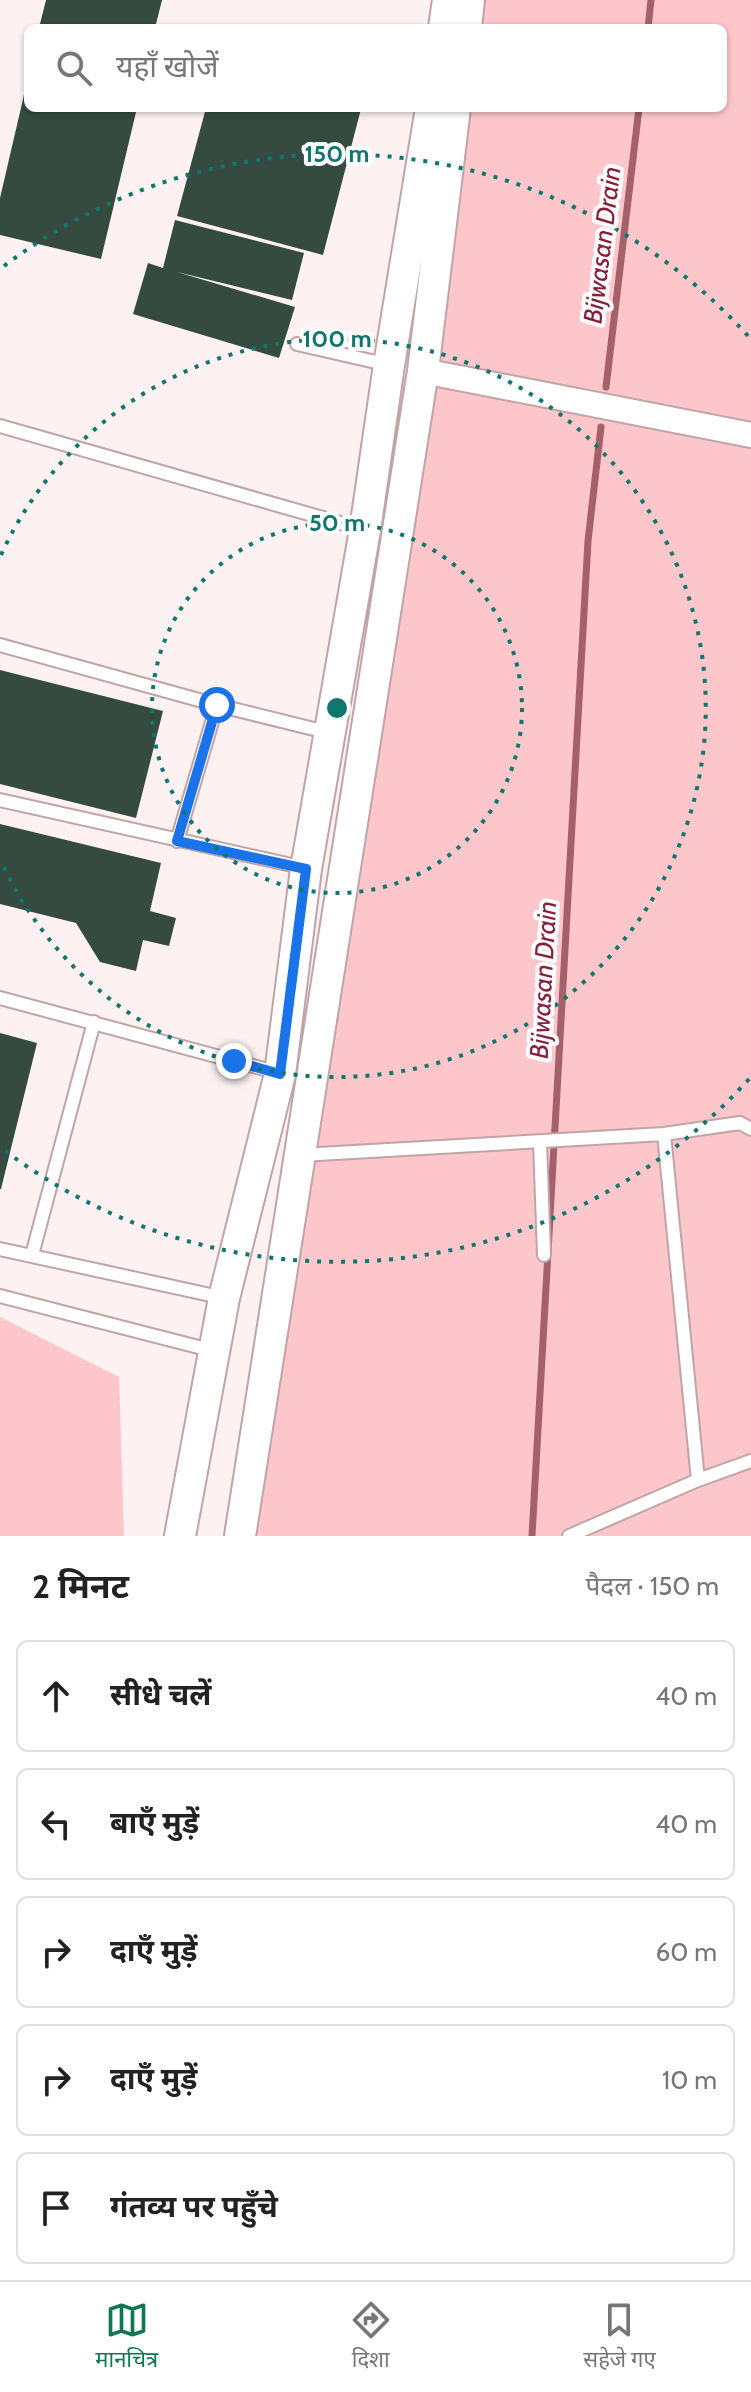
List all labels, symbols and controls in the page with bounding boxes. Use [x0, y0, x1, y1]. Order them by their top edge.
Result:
search box [24, 24, 727, 112]
icon: search [52, 46, 96, 90]
text: यहाँ खोजें [116, 48, 218, 85]
text: 150 m [305, 139, 369, 168]
water label: Bijwasan Drain [577, 165, 627, 325]
text: 100 m [302, 324, 372, 353]
text: 50 m [309, 508, 365, 537]
route start [199, 687, 235, 723]
centre of rings [323, 694, 351, 722]
water label: Bijwasan Drain [523, 900, 563, 1060]
route end [216, 1043, 252, 1079]
text: 2 मिनट [32, 1565, 129, 1607]
text: पैदल · 150 m [586, 1570, 719, 1602]
icon: ahead [34, 1674, 78, 1718]
text: सीधे चलें [110, 1676, 211, 1713]
text: 40 m [655, 1680, 717, 1712]
icon: left [34, 1802, 78, 1846]
text: बाएँ मुड़ें [110, 1804, 199, 1841]
text: 40 m [655, 1808, 717, 1840]
icon: right [34, 1930, 78, 1974]
text: दाएँ मुड़ें [110, 1932, 197, 1969]
text: 60 m [655, 1936, 717, 1968]
icon: right [34, 2058, 78, 2102]
text: दाएँ मुड़ें [110, 2060, 197, 2097]
text: 10 m [662, 2064, 717, 2096]
icon: arrive [34, 2186, 78, 2230]
text: गंतव्य पर पहुँचे [110, 2188, 278, 2225]
tab: मानचित्र [95, 2298, 158, 2376]
tab: दिशा [349, 2298, 393, 2376]
tab: सहेजे गए [583, 2298, 656, 2376]

